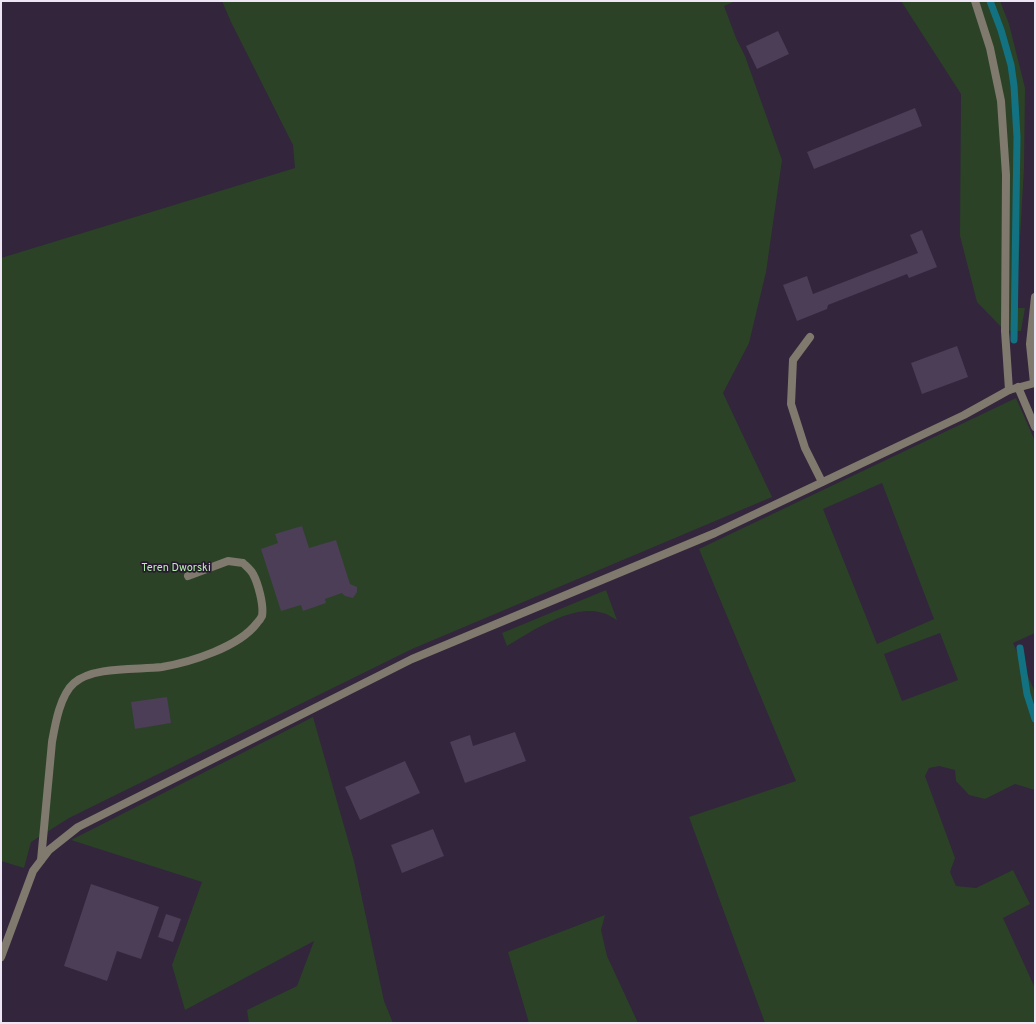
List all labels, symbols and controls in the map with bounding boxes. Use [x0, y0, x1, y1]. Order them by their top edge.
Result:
park label: Teren Dworski [141, 562, 211, 576]

